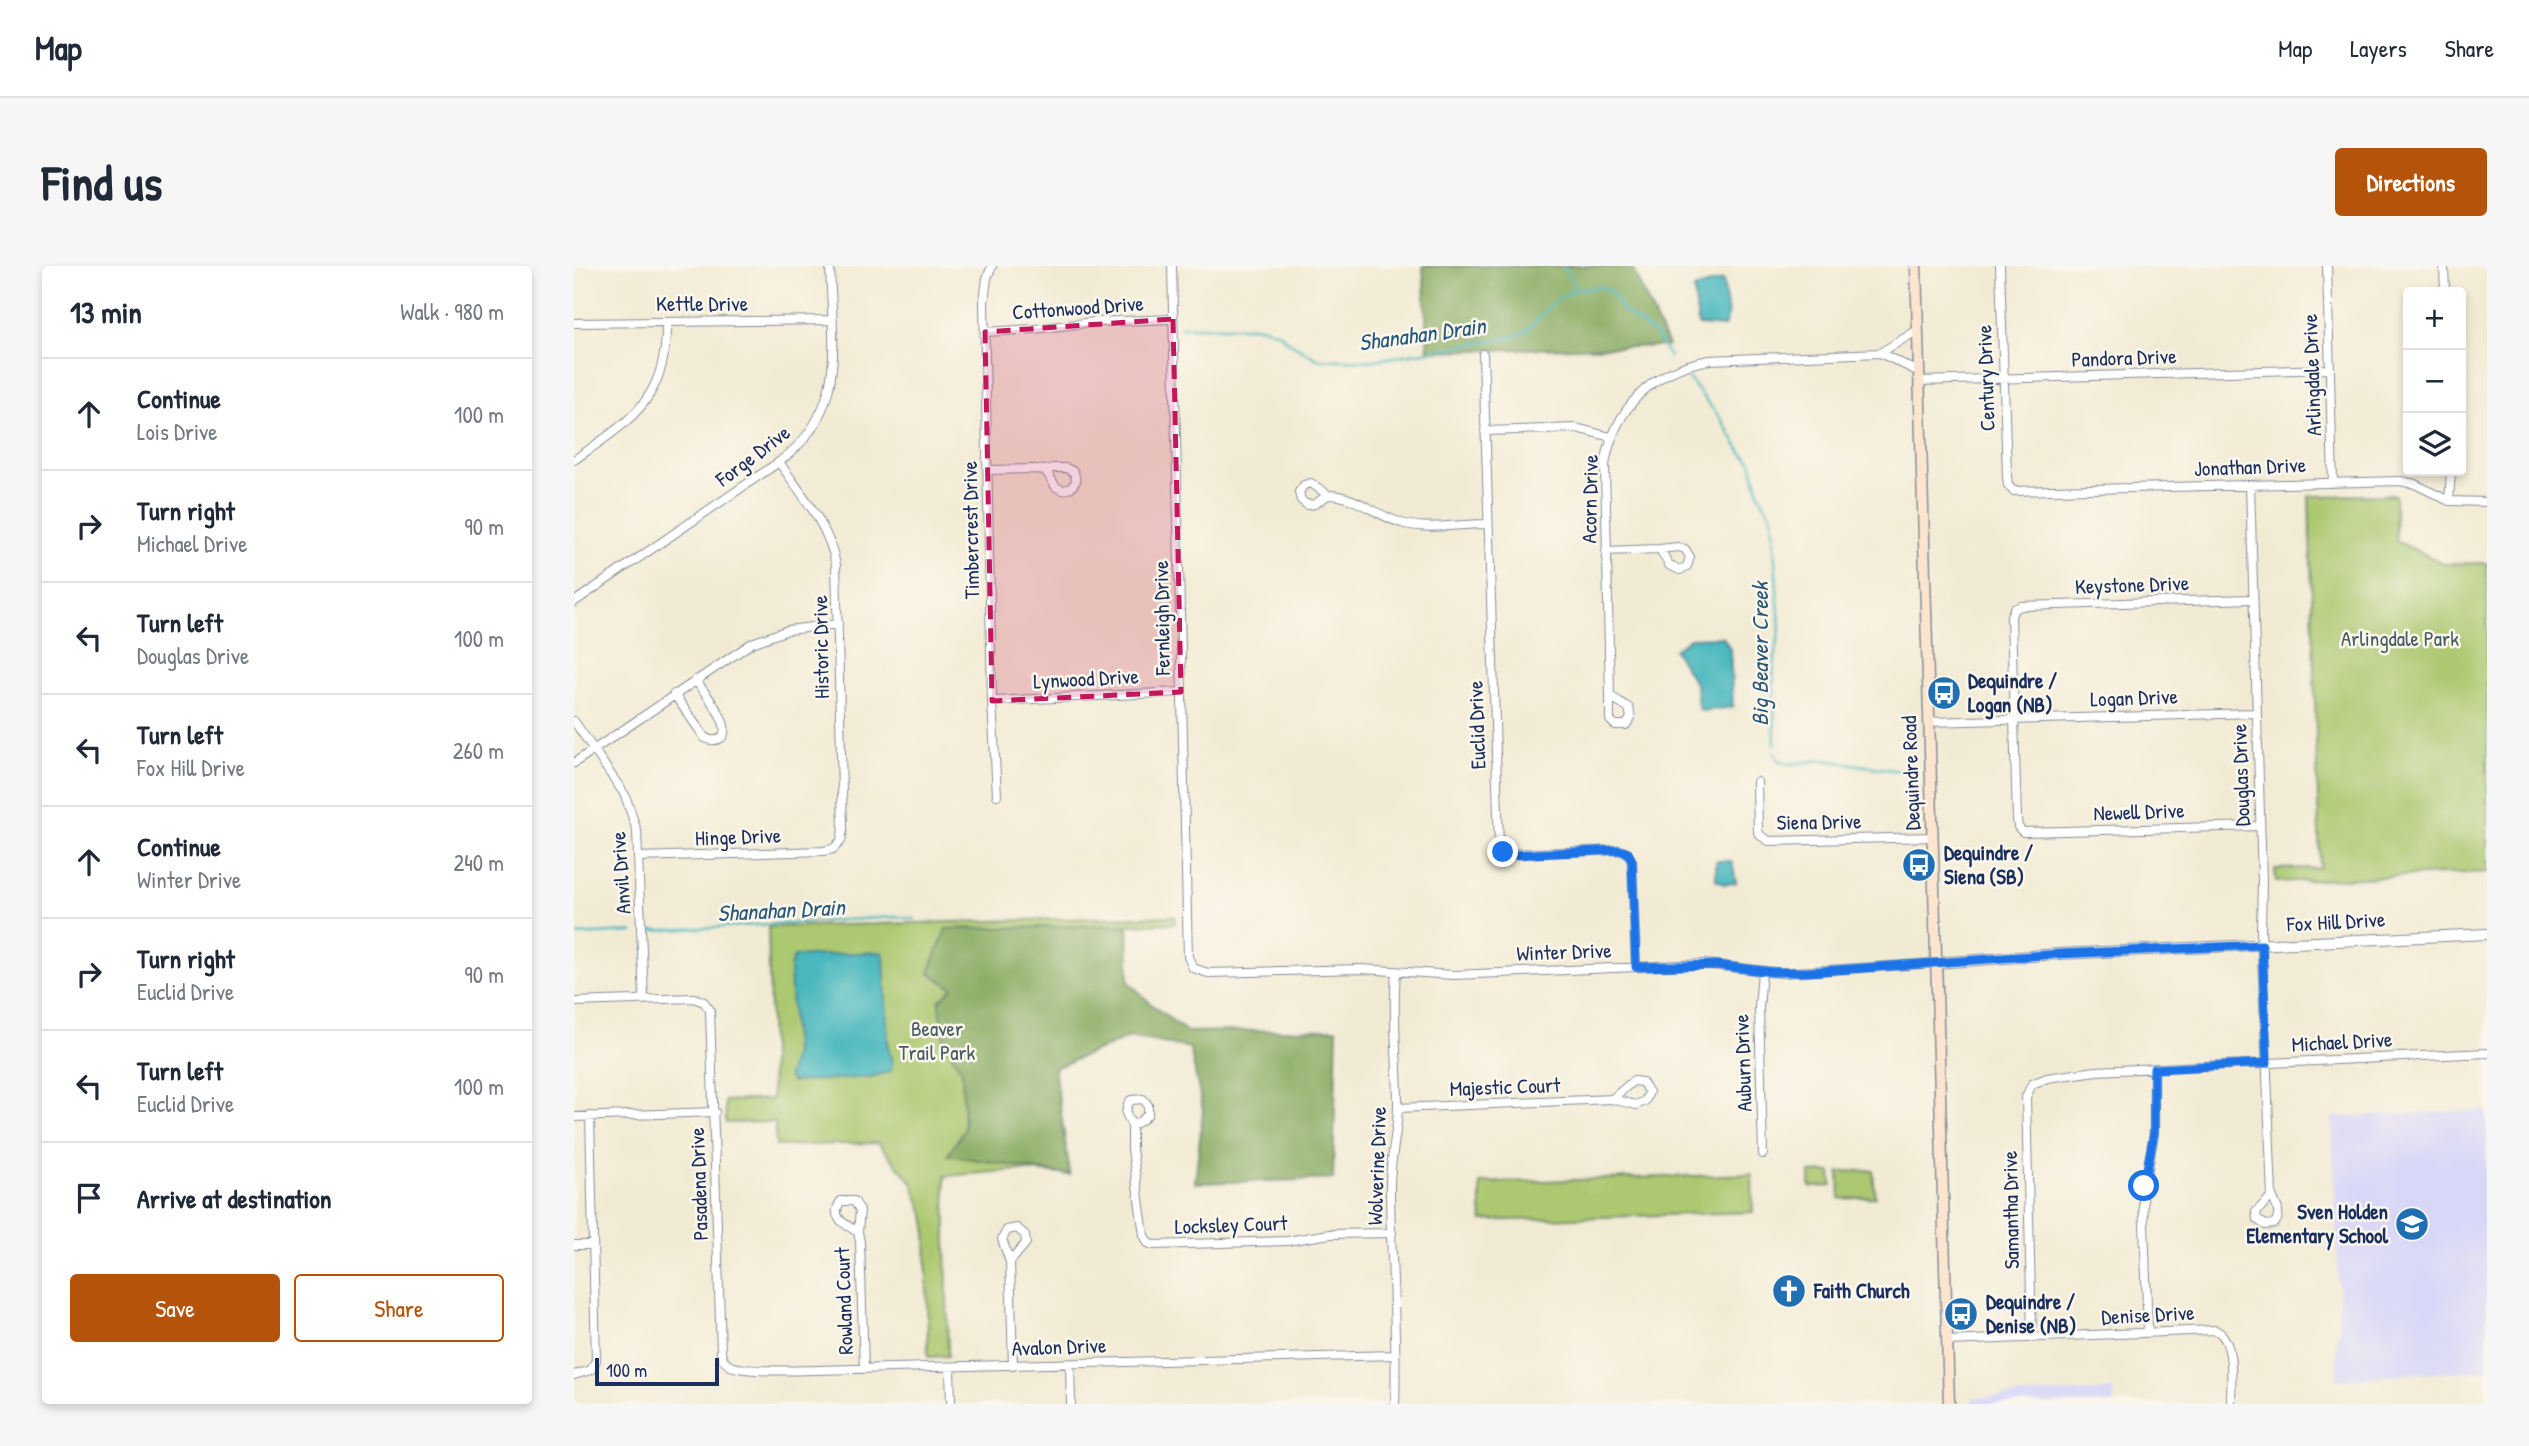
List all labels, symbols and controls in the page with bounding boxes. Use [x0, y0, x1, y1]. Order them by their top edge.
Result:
text: Map [35, 26, 82, 70]
text: Map [2278, 32, 2312, 64]
text: Layers [2350, 32, 2407, 64]
text: Share [2445, 32, 2494, 64]
button: Directions [2335, 148, 2487, 216]
text: Find us [42, 149, 162, 215]
map controls [2403, 287, 2466, 476]
button: + [2403, 287, 2466, 350]
street label: Cottonwood Drive [1011, 288, 1145, 327]
street label: Kettle Drive [656, 289, 748, 318]
text: 13 min [70, 292, 142, 332]
text: Walk · 980 m [400, 296, 504, 327]
water label: Shanahan Drain [1357, 309, 1489, 358]
street label: Arlingdale Drive [2295, 313, 2328, 437]
street label: Century Drive [1969, 324, 2002, 432]
street label: Pandora Drive [2071, 341, 2177, 374]
button: − [2403, 350, 2466, 413]
text: Continue [137, 381, 221, 416]
icon: ahead [70, 395, 108, 433]
text: 100 m [454, 399, 504, 430]
button: layers [2403, 413, 2466, 476]
text: Lois Drive [137, 416, 217, 447]
street label: Forge Drive [709, 418, 796, 494]
street label: Jonathan Drive [2193, 450, 2306, 483]
street label: Acorn Drive [1574, 454, 1605, 544]
street label: Timbercrest Drive [955, 461, 986, 599]
text: Turn right [137, 493, 235, 528]
icon: right [70, 507, 108, 545]
text: 90 m [464, 511, 504, 542]
text: Michael Drive [137, 528, 247, 559]
street label: Fernleigh Drive [1146, 560, 1177, 677]
street label: Keystone Drive [2074, 568, 2190, 601]
water label: Big Beaver Creek [1744, 580, 1776, 726]
street label: Historic Drive [805, 595, 836, 699]
text: Turn left [137, 605, 223, 640]
icon: left [70, 619, 108, 657]
text: 100 m [454, 623, 504, 654]
park label: Arlingdale Park [2341, 624, 2459, 653]
text: Douglas Drive [137, 640, 249, 671]
street label: Lynwood Drive [1033, 661, 1139, 696]
place label: Dequindre / Logan (NB) [1968, 666, 2057, 720]
bus stop icon: Dequindre / Logan (NB) [1925, 674, 1963, 712]
street label: Euclid Drive [1460, 680, 1493, 770]
street label: Logan Drive [2090, 681, 2178, 714]
street label: Dequindre Road [1894, 715, 1927, 831]
text: Turn left [137, 717, 223, 752]
street label: Douglas Drive [2224, 723, 2257, 827]
icon: left [70, 731, 108, 769]
text: 260 m [453, 735, 504, 766]
text: Fox Hill Drive [137, 752, 245, 783]
street label: Newell Drive [2093, 795, 2185, 828]
street label: Siena Drive [1776, 806, 1862, 837]
street label: Hinge Drive [694, 821, 782, 852]
text: Continue [137, 829, 221, 864]
street label: Anvil Drive [603, 831, 638, 915]
route end [1487, 836, 1518, 867]
place label: Dequindre / Siena (SB) [1944, 838, 2033, 891]
icon: ahead [70, 843, 108, 881]
bus stop icon: Dequindre / Siena (SB) [1900, 846, 1938, 884]
text: 240 m [453, 847, 504, 878]
text: Winter Drive [137, 864, 241, 895]
water label: Shanahan Drain [717, 891, 847, 928]
street label: Fox Hill Drive [2285, 904, 2386, 939]
street label: Winter Drive [1516, 935, 1612, 968]
text: Turn right [137, 941, 235, 976]
icon: right [70, 955, 108, 993]
text: 90 m [464, 959, 504, 990]
text: Euclid Drive [137, 976, 234, 1007]
park label: Beaver Trail Park [899, 1014, 975, 1067]
street label: Auburn Drive [1726, 1014, 1759, 1112]
street label: Michael Drive [2291, 1024, 2393, 1059]
text: Turn left [137, 1053, 223, 1088]
icon: left [70, 1067, 108, 1105]
street label: Majestic Court [1449, 1070, 1562, 1103]
text: 100 m [454, 1071, 504, 1102]
text: Euclid Drive [137, 1088, 234, 1119]
street label: Wolverine Drive [1360, 1106, 1393, 1226]
street label: Pasadena Drive [682, 1127, 715, 1241]
street label: Samantha Drive [1995, 1151, 2026, 1270]
route start [2128, 1170, 2159, 1201]
icon: arrive [70, 1179, 108, 1217]
text: Arrive at destination [137, 1181, 332, 1216]
place label: Sven Holden Elementary School [2246, 1197, 2388, 1251]
school or university icon: Sven Holden Elementary School [2393, 1205, 2431, 1243]
street label: Locksley Court [1174, 1208, 1289, 1241]
street label: Rowland Court [827, 1246, 860, 1355]
church icon: Faith Church [1770, 1272, 1808, 1310]
button: Save [70, 1274, 280, 1342]
button: Share [294, 1274, 504, 1342]
place label: Faith Church [1813, 1276, 1910, 1305]
place label: Dequindre / Denise (NB) [1986, 1287, 2076, 1340]
bus stop icon: Dequindre / Denise (NB) [1942, 1295, 1980, 1333]
street label: Denise Drive [2101, 1298, 2195, 1331]
street label: Avalon Drive [1011, 1330, 1107, 1363]
scale bar [595, 1355, 719, 1387]
text: 100 m [606, 1357, 647, 1383]

